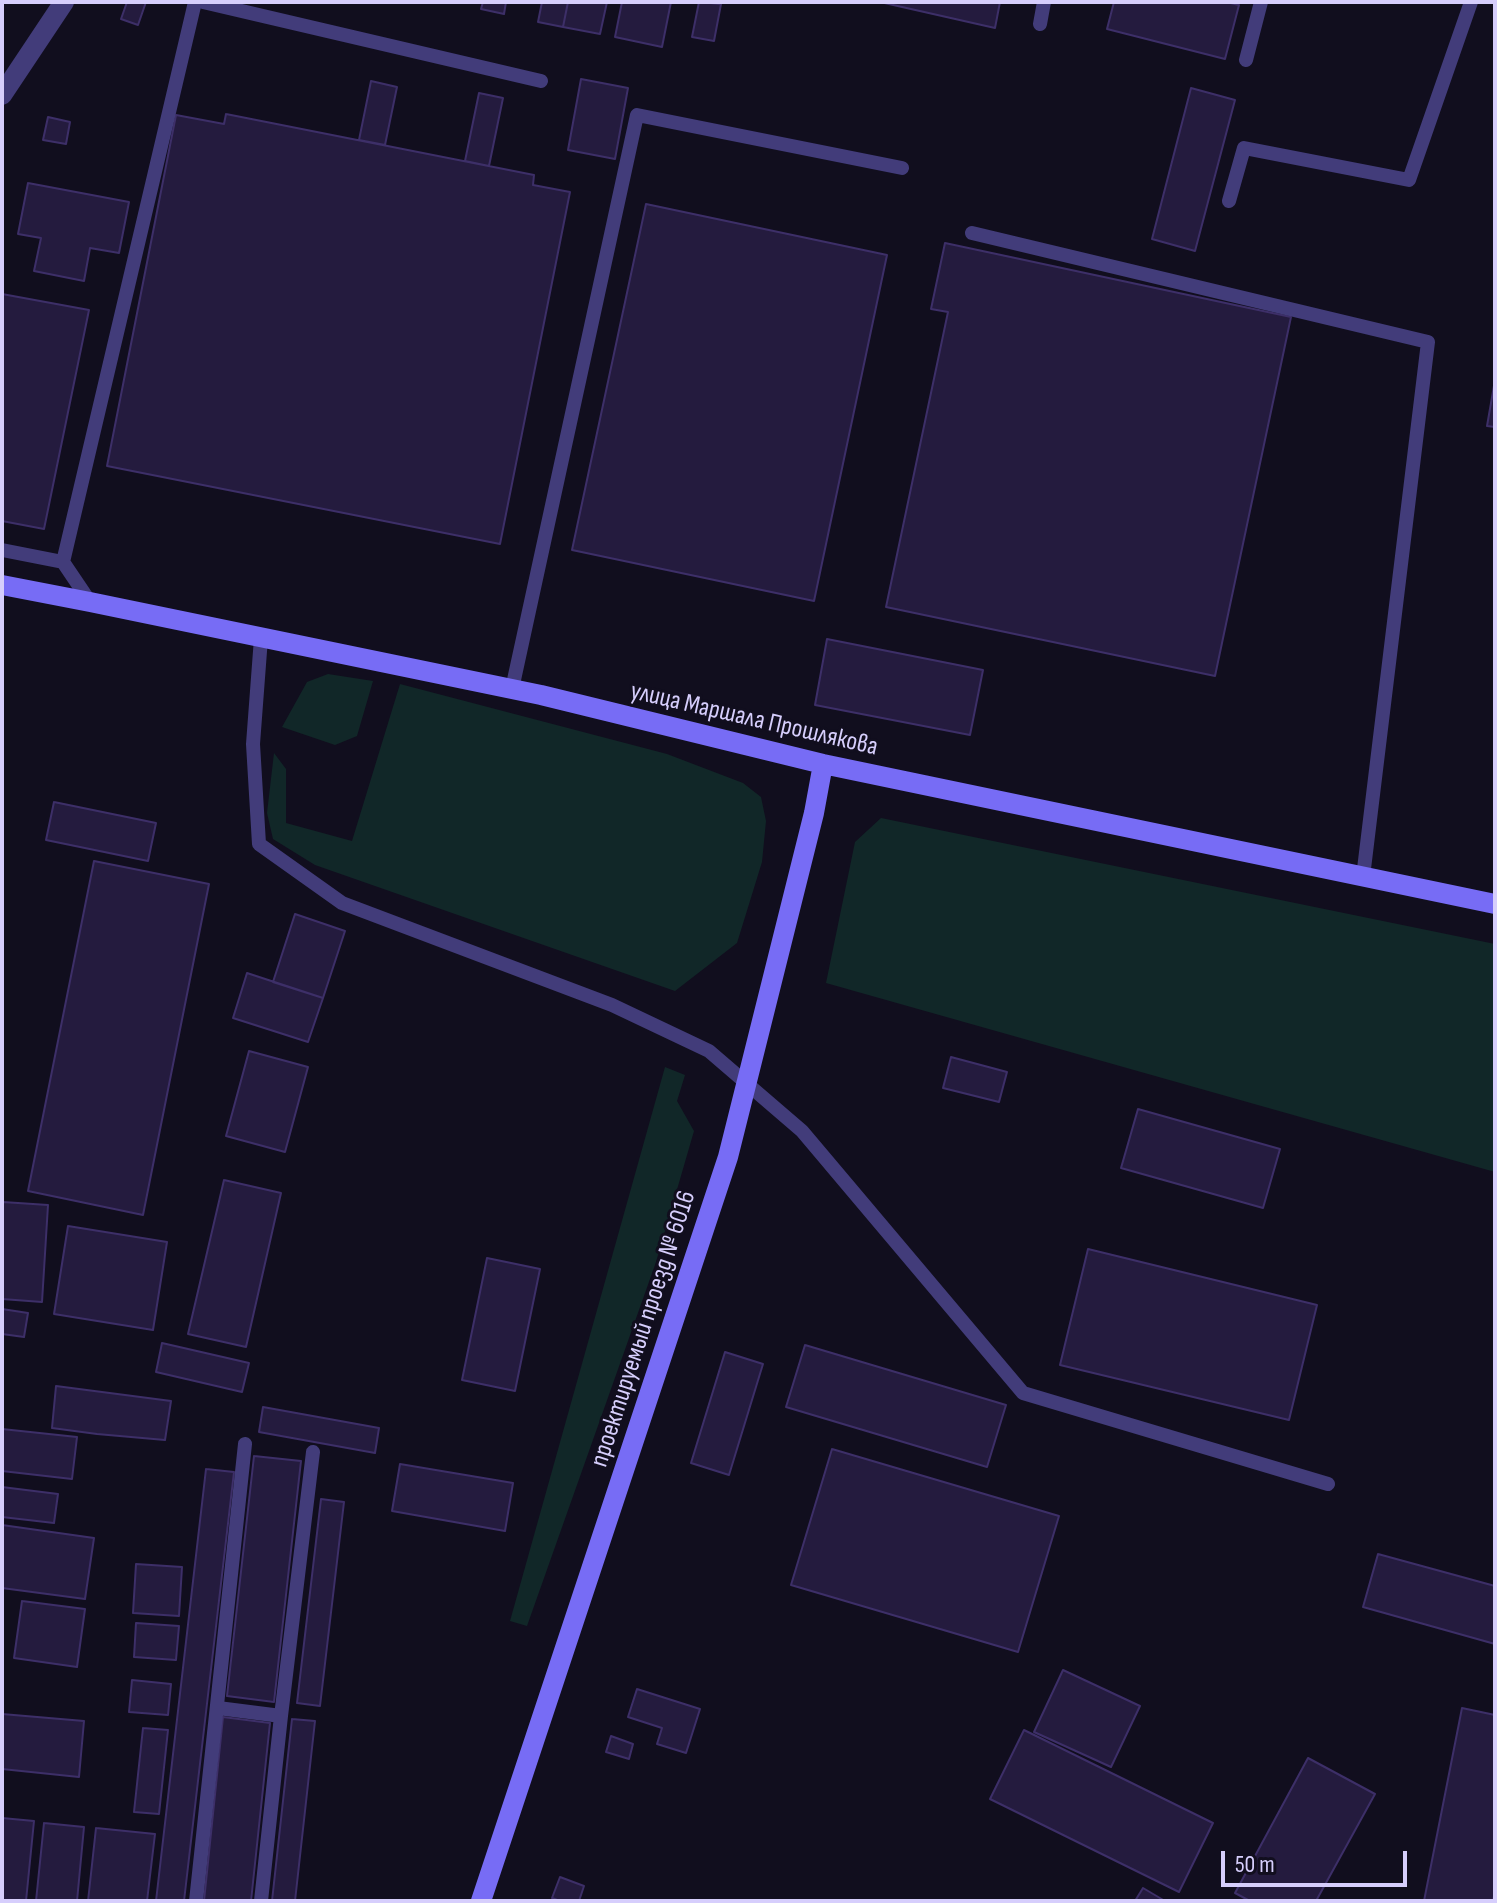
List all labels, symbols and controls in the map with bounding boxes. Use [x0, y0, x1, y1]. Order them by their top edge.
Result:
street label: улица Маршала Прошлякова [627, 676, 881, 764]
street label: проектируемый проезд № 6016 [585, 1187, 703, 1471]
scale bar [1225, 1835, 1411, 1885]
text: 50 m [1235, 1850, 1275, 1879]

